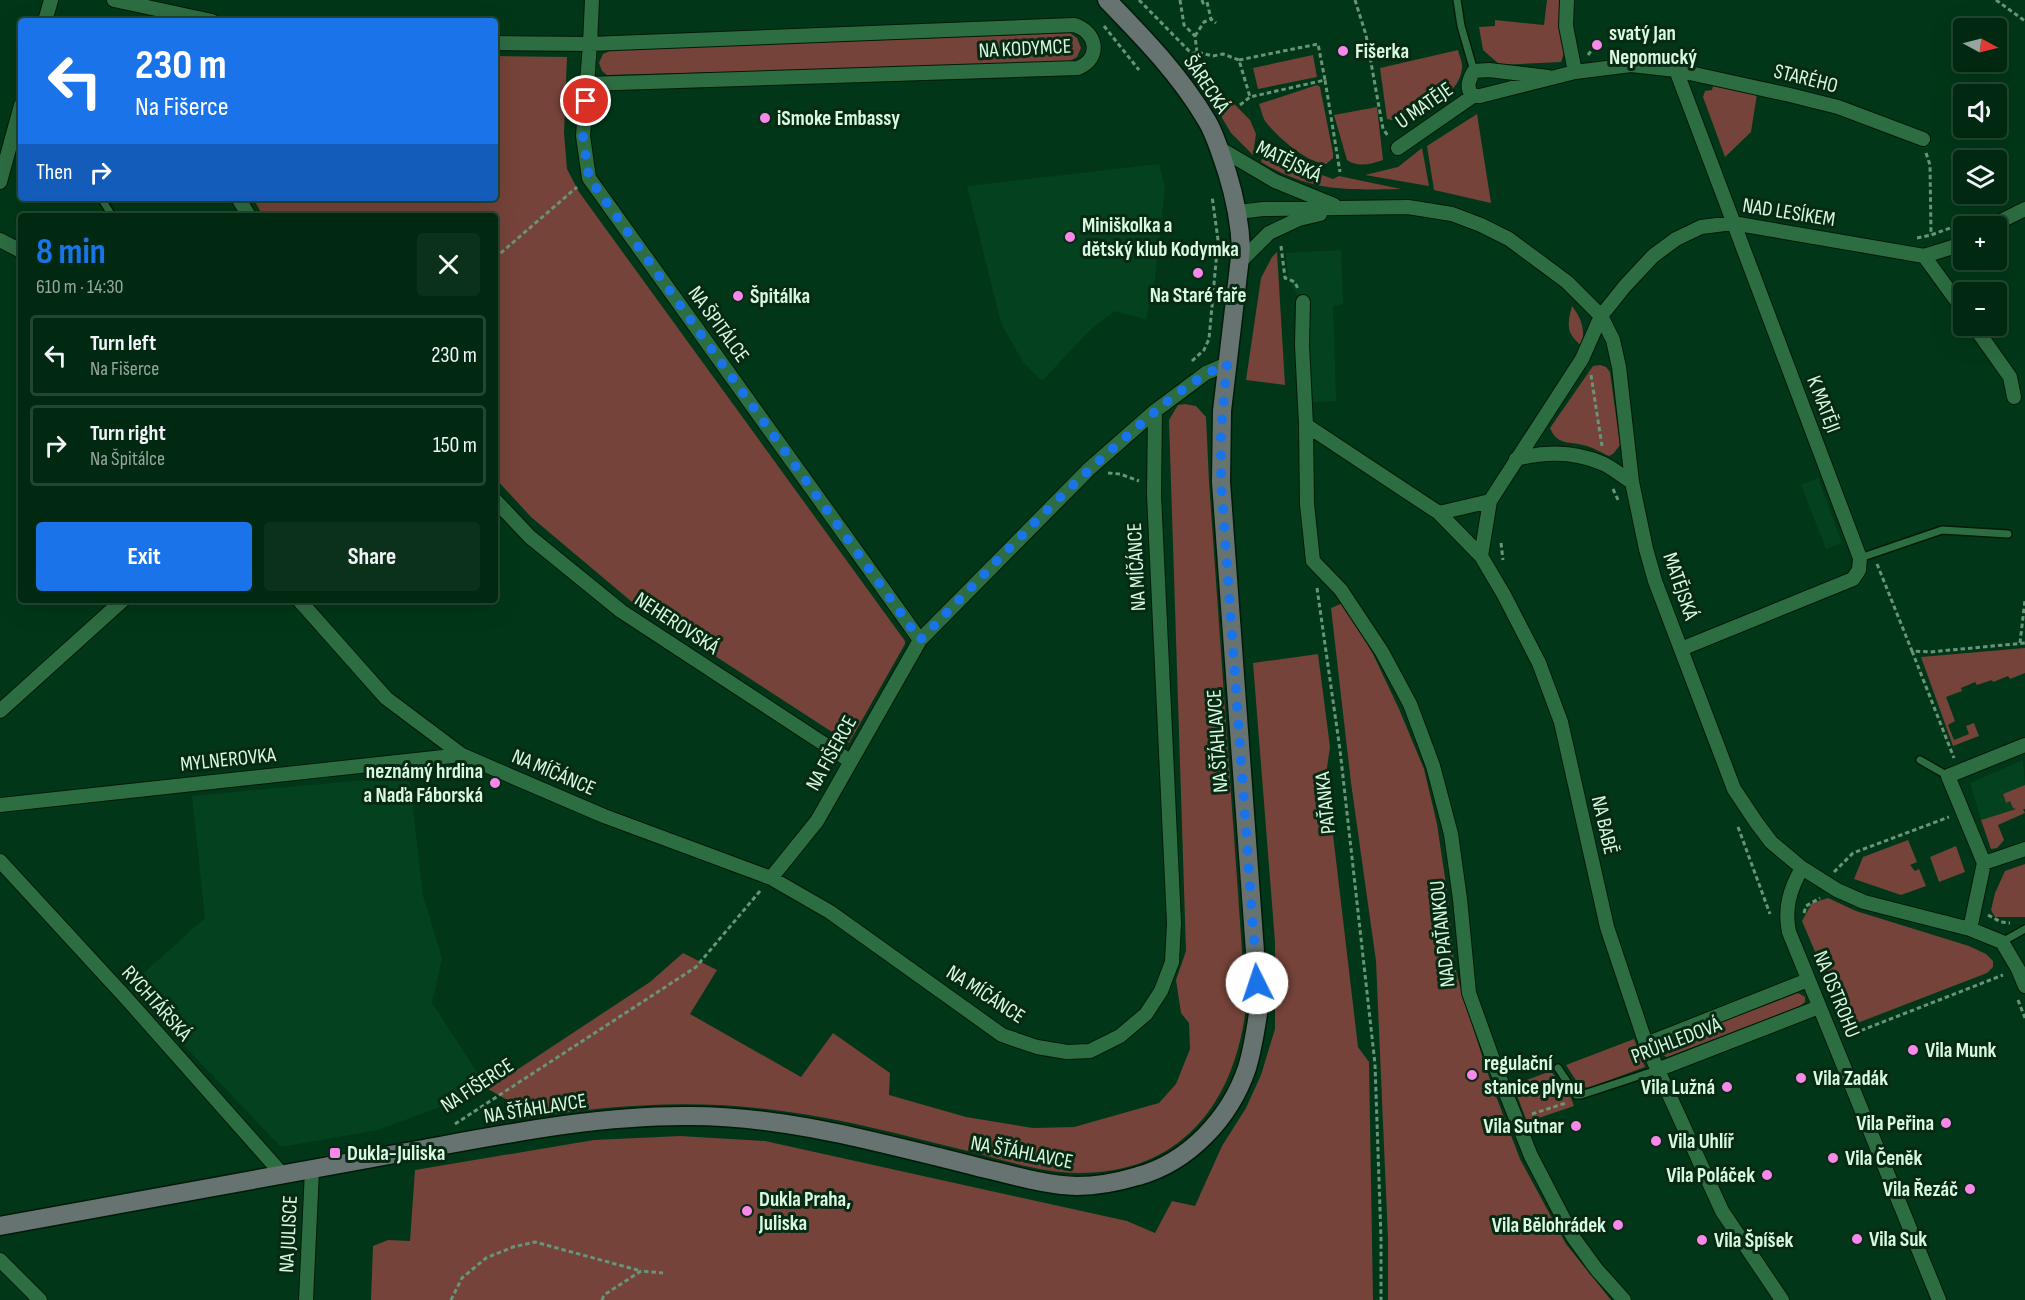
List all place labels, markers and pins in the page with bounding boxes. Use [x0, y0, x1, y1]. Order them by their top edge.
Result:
place label: svatý Jan Nepomucký [1609, 21, 1697, 70]
marker: svatý Jan Nepomucký [1590, 38, 1604, 52]
place label: Fišerka [1355, 39, 1409, 64]
marker: Fišerka [1336, 44, 1350, 58]
pin [560, 75, 611, 126]
place label: iSmoke Embassy [777, 106, 900, 131]
marker: iSmoke Embassy [758, 111, 772, 125]
place label: Miniškolka a dětský klub Kodymka [1082, 213, 1239, 262]
marker: Miniškolka a dětský klub Kodymka [1063, 230, 1077, 244]
marker: Na Staré faře [1191, 266, 1205, 280]
place label: Na Staré faře [1150, 283, 1246, 308]
place label: Špitálka [750, 284, 810, 309]
marker: Špitálka [731, 289, 745, 303]
place label: neznámý hrdina a Naďa Fáborská [364, 759, 483, 808]
marker: neznámý hrdina a Naďa Fáborská [488, 776, 502, 790]
place label: Vila Munk [1925, 1038, 1996, 1063]
marker: Vila Munk [1906, 1043, 1920, 1057]
place label: regulační stanice plynu [1484, 1051, 1583, 1100]
place label: Vila Zadák [1813, 1066, 1888, 1091]
marker: regulační stanice plynu [1465, 1068, 1479, 1082]
marker: Vila Zadák [1794, 1071, 1808, 1085]
place label: Vila Lužná [1641, 1075, 1715, 1100]
marker: Vila Lužná [1720, 1080, 1734, 1094]
place label: Vila Peřina [1856, 1111, 1934, 1136]
place label: Vila Sutnar [1483, 1114, 1565, 1139]
marker: Vila Peřina [1939, 1116, 1953, 1130]
marker: Vila Sutnar [1569, 1119, 1583, 1133]
place label: Vila Uhlíř [1668, 1129, 1734, 1154]
marker: Vila Uhlíř [1649, 1134, 1663, 1148]
place label: Dukla-Juliska [347, 1141, 445, 1166]
marker: Dukla-Juliska [328, 1146, 342, 1160]
place label: Vila Čeněk [1845, 1146, 1923, 1171]
marker: Vila Čeněk [1826, 1151, 1840, 1165]
place label: Vila Poláček [1666, 1163, 1755, 1188]
marker: Vila Poláček [1760, 1168, 1774, 1182]
place label: Vila Řezáč [1883, 1177, 1958, 1202]
marker: Vila Řezáč [1963, 1182, 1977, 1196]
place label: Dukla Praha, Juliska [758, 1187, 851, 1236]
marker: Dukla Praha, Juliska [740, 1204, 754, 1218]
place label: Vila Bělohrádek [1492, 1213, 1606, 1238]
marker: Vila Bělohrádek [1611, 1218, 1625, 1232]
place label: Vila Suk [1869, 1227, 1927, 1252]
place label: Vila Špíšek [1714, 1228, 1794, 1253]
marker: Vila Suk [1850, 1232, 1864, 1246]
marker: Vila Špíšek [1695, 1233, 1709, 1247]

